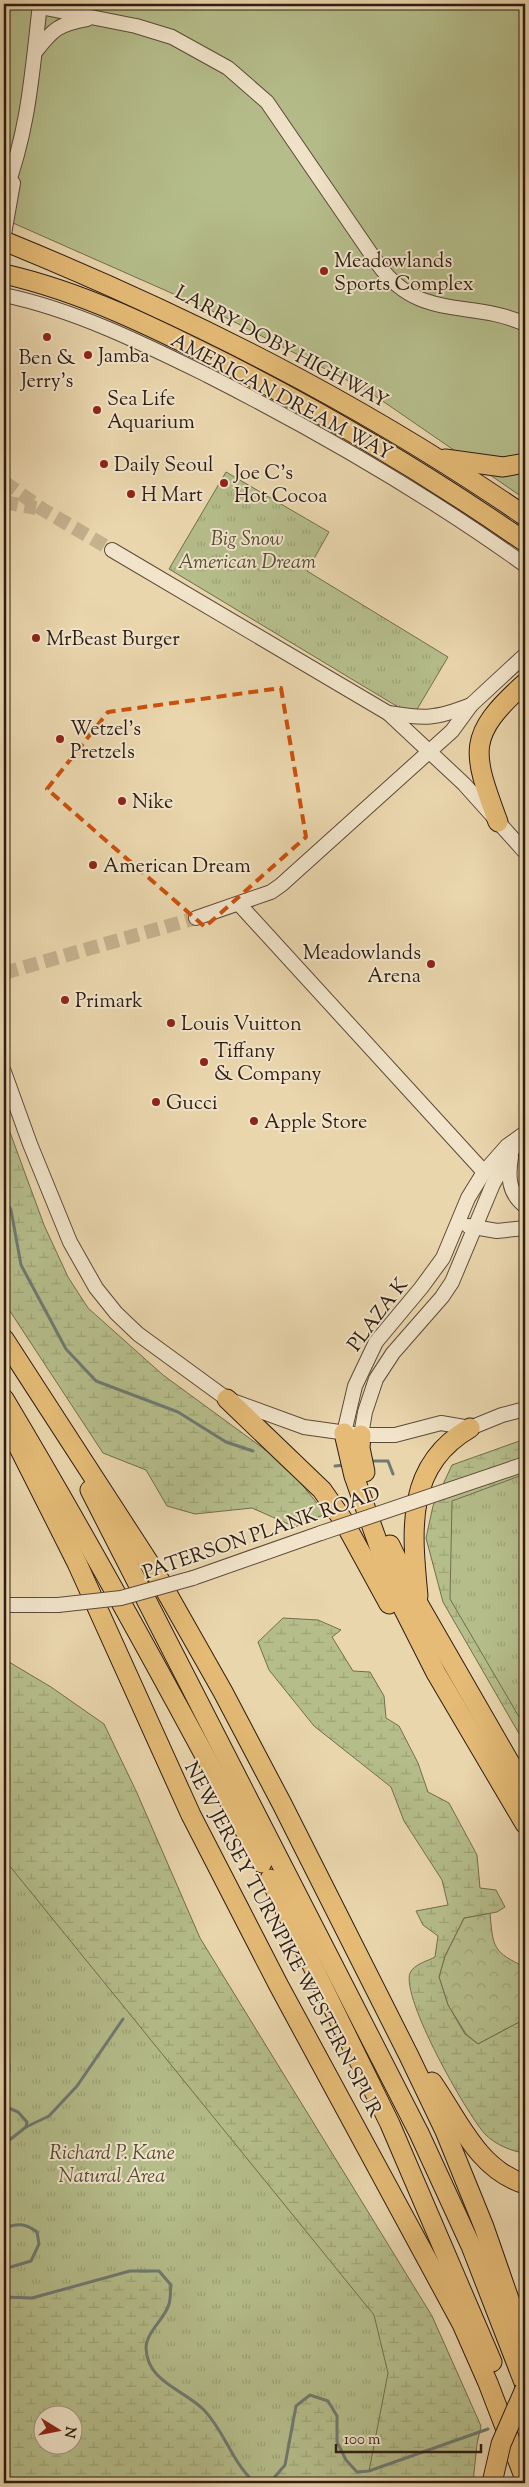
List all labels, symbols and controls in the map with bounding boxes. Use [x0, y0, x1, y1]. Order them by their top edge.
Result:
place label: Meadowlands Sports Complex [334, 248, 474, 300]
marker: Meadowlands Sports Complex [318, 265, 330, 277]
street label: LARRY DOBY HIGHWAY [169, 280, 393, 417]
street label: AMERICAN DREAM WAY [165, 327, 397, 469]
marker: Ben & Jerry's [41, 331, 53, 343]
place label: Jamba [97, 343, 150, 372]
place label: Ben & Jerry's [19, 345, 76, 397]
marker: Jamba [82, 349, 94, 361]
place label: Sea Life Aquarium [107, 386, 195, 438]
marker: Sea Life Aquarium [91, 404, 103, 416]
place label: Daily Seoul [114, 452, 214, 481]
marker: Daily Seoul [98, 458, 110, 470]
place label: Joe C's Hot Cocoa [233, 460, 327, 512]
marker: Joe C's Hot Cocoa [218, 477, 230, 489]
place label: H Mart [141, 482, 203, 511]
marker: H Mart [125, 488, 137, 500]
park label: Big Snow American Dream [178, 526, 316, 578]
place label: MrBeast Burger [46, 626, 180, 655]
marker: MrBeast Burger [30, 632, 42, 644]
place label: Wetzel's Pretzels [70, 716, 141, 768]
marker: Wetzel's Pretzels [54, 733, 66, 745]
place label: Nike [132, 789, 173, 818]
marker: Nike [116, 795, 128, 807]
place label: American Dream [103, 853, 251, 882]
marker: American Dream [87, 859, 99, 871]
place label: Meadowlands Arena [303, 940, 421, 992]
marker: Meadowlands Arena [425, 958, 437, 970]
place label: Primark [75, 988, 143, 1017]
marker: Primark [59, 994, 71, 1006]
place label: Louis Vuitton [181, 1011, 302, 1040]
marker: Louis Vuitton [165, 1017, 177, 1029]
place label: Tiffany & Company [214, 1038, 322, 1090]
marker: Tiffany & Company [198, 1056, 210, 1068]
place label: Gucci [166, 1090, 218, 1119]
marker: Gucci [150, 1096, 162, 1108]
place label: Apple Store [264, 1109, 367, 1138]
marker: Apple Store [248, 1115, 260, 1127]
street label: PLAZA K [342, 1272, 417, 1359]
street label: PATERSON PLANK ROAD [139, 1480, 384, 1589]
street label: NEW JERSEY TURNPIKE WESTERN SPUR [175, 1757, 389, 2124]
park label: Richard P. Kane Natural Area [49, 2140, 175, 2192]
north arrow [32, 2404, 82, 2454]
scale bar [336, 2422, 482, 2454]
text: N [58, 2425, 80, 2439]
text: 100 m [344, 2430, 381, 2451]

